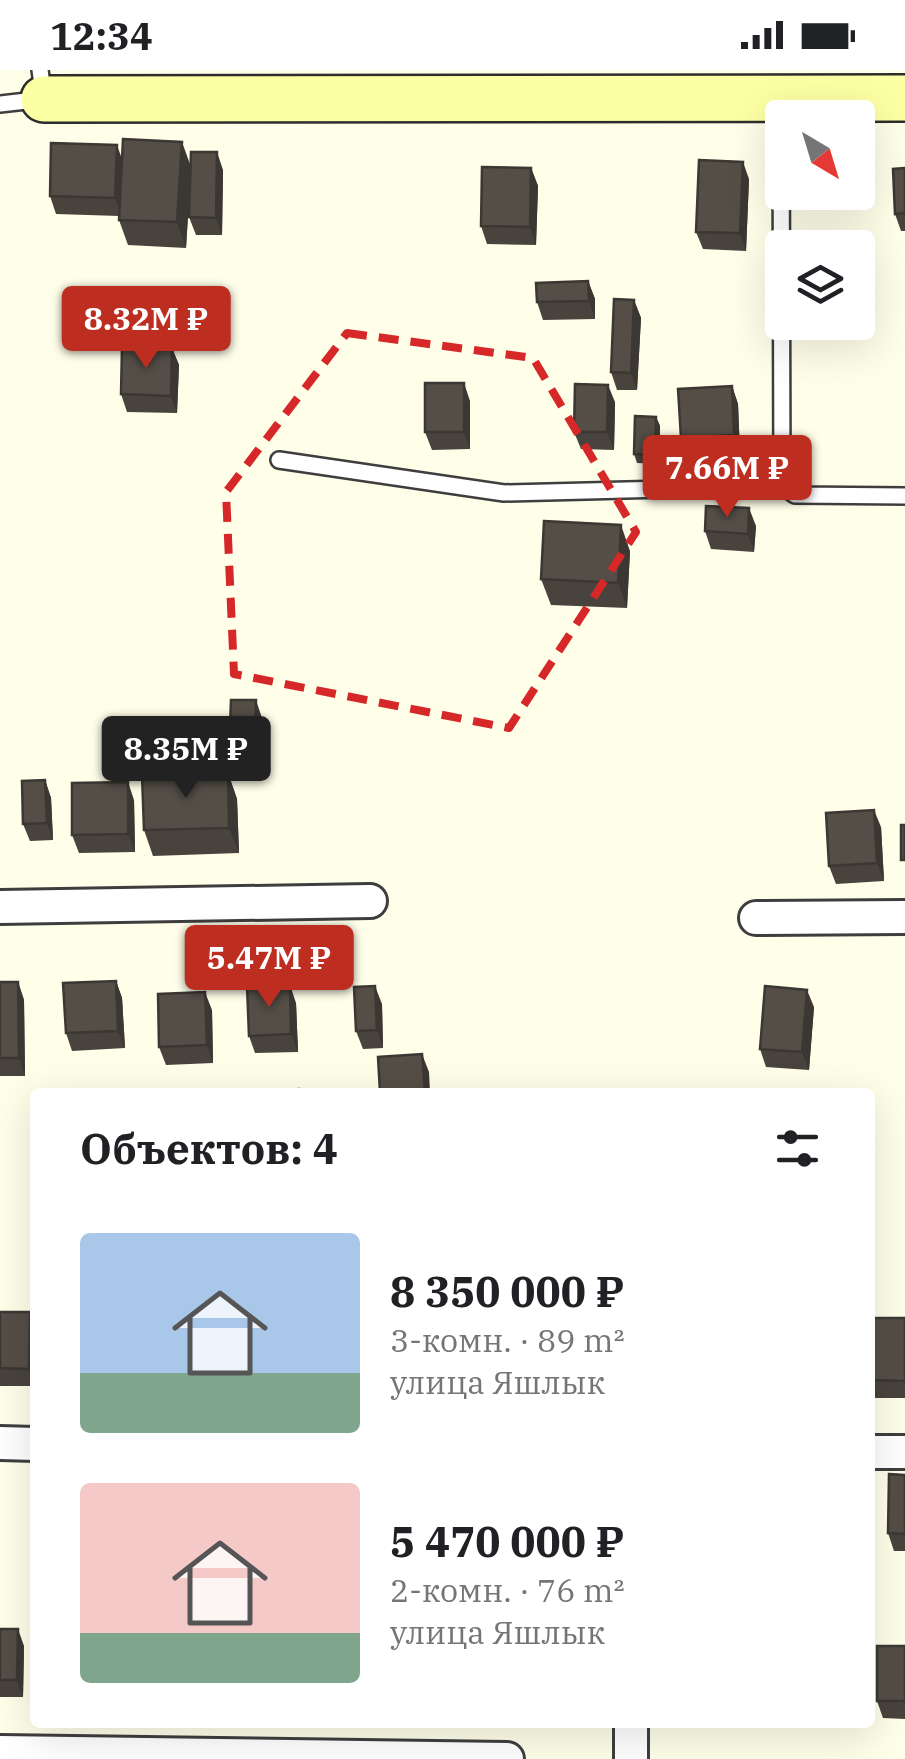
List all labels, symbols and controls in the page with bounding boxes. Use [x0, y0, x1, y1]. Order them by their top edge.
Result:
text: 12:34 [50, 11, 153, 60]
north arrow [765, 100, 875, 210]
map controls [765, 100, 875, 340]
button: layers [765, 230, 875, 340]
pin: 8.32M ₽ [54, 286, 238, 371]
text: 8.32M ₽ [84, 297, 208, 339]
pin: 7.66M ₽ [635, 435, 819, 520]
text: 7.66M ₽ [665, 446, 789, 488]
pin: 8.35M ₽ [94, 716, 278, 801]
text: 8.35M ₽ [124, 727, 248, 769]
pin: 5.47M ₽ [177, 925, 361, 1010]
text: 5.47M ₽ [207, 936, 331, 978]
text: Объектов: 4 [80, 1121, 338, 1176]
icon: filters [770, 1121, 825, 1176]
text: 8 350 000 ₽ [390, 1264, 624, 1319]
icon: home [160, 1273, 280, 1393]
text: 3-комн. · 89 m² [390, 1319, 624, 1361]
text: улица Яшлык [390, 1361, 605, 1403]
text: 5 470 000 ₽ [390, 1514, 624, 1569]
icon: home [160, 1523, 280, 1643]
text: 2-комн. · 76 m² [390, 1569, 624, 1611]
text: улица Яшлык [390, 1611, 605, 1653]

